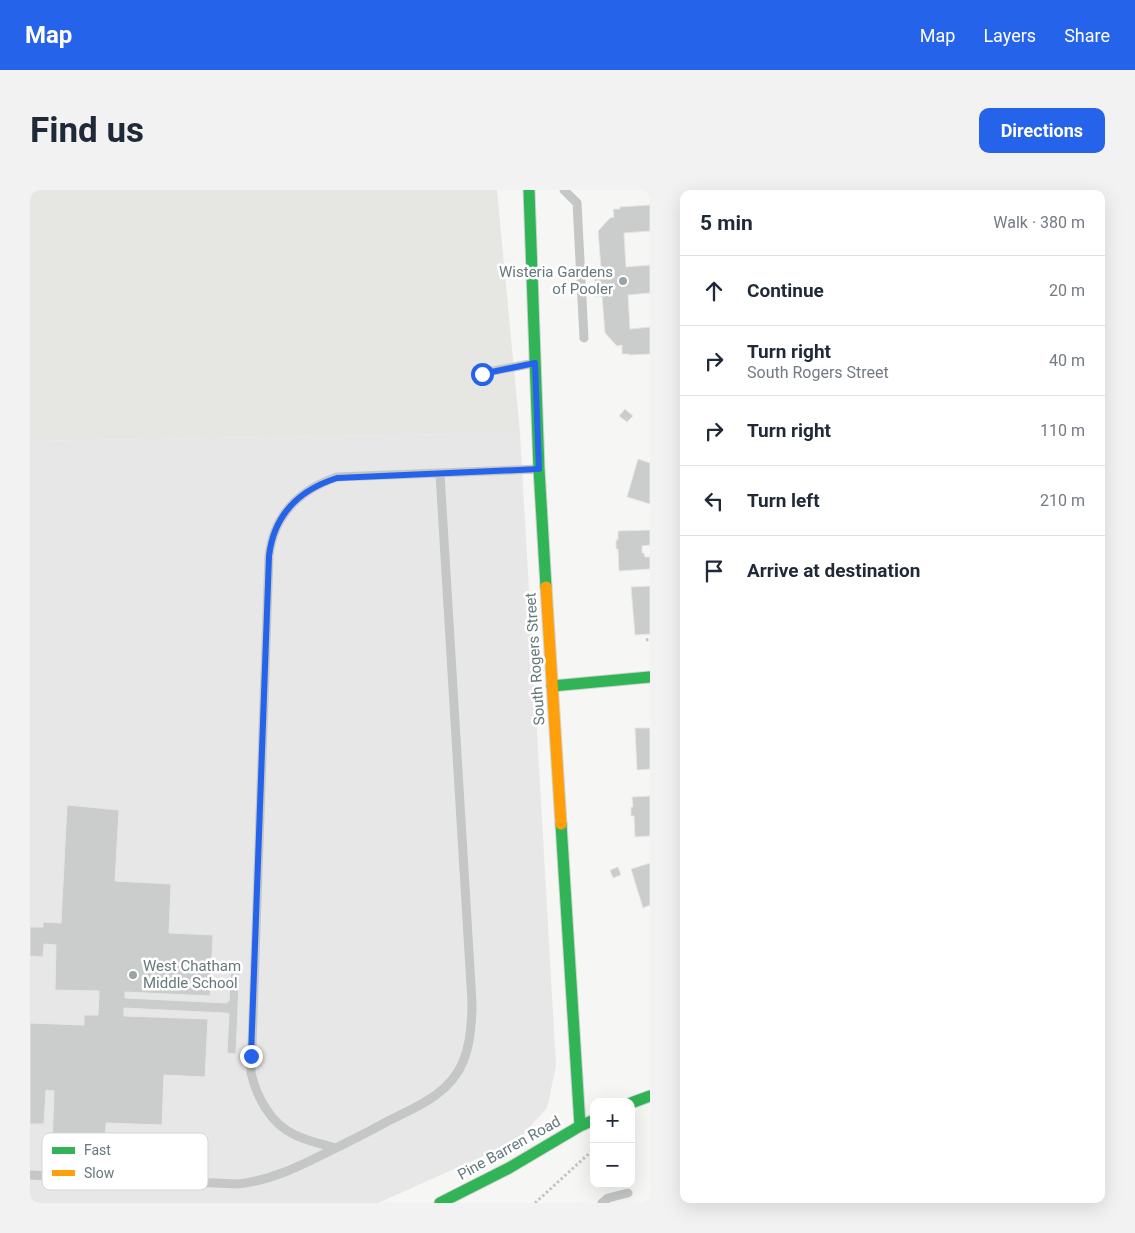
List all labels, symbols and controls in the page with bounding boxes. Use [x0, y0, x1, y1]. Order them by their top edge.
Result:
text: Map [25, 21, 72, 49]
text: Map [920, 25, 955, 46]
text: Layers [983, 25, 1036, 46]
text: Share [1064, 25, 1110, 46]
button: Directions [979, 108, 1105, 153]
text: Find us [30, 110, 144, 151]
text: 5 min [700, 211, 753, 235]
text: Walk · 380 m [993, 213, 1085, 232]
place label: Wisteria Gardens of Pooler [499, 263, 613, 298]
marker: Wisteria Gardens of Pooler [617, 275, 629, 287]
icon: ahead [700, 277, 728, 305]
text: Continue [747, 279, 824, 302]
text: 20 m [1049, 281, 1085, 300]
text: Turn right [747, 340, 831, 363]
icon: right [700, 347, 728, 375]
text: 40 m [1049, 351, 1085, 370]
route start [471, 363, 494, 386]
text: South Rogers Street [747, 363, 889, 382]
icon: right [700, 417, 728, 445]
text: Turn right [747, 419, 831, 442]
text: 110 m [1040, 421, 1085, 440]
icon: left [700, 487, 728, 515]
text: Turn left [747, 489, 820, 512]
text: 210 m [1040, 491, 1085, 510]
icon: arrive [700, 557, 728, 585]
text: Arrive at destination [747, 559, 920, 582]
street label: South Rogers Street [521, 592, 549, 726]
place label: West Chatham Middle School [143, 957, 241, 992]
marker: West Chatham Middle School [127, 969, 139, 981]
route end [240, 1045, 263, 1068]
map controls [590, 1098, 635, 1188]
button: + [590, 1098, 635, 1143]
street label: Pine Barren Road [454, 1112, 564, 1184]
legend [42, 1133, 208, 1190]
text: Fast [84, 1142, 111, 1158]
button: − [590, 1143, 635, 1188]
text: Slow [84, 1165, 115, 1181]

